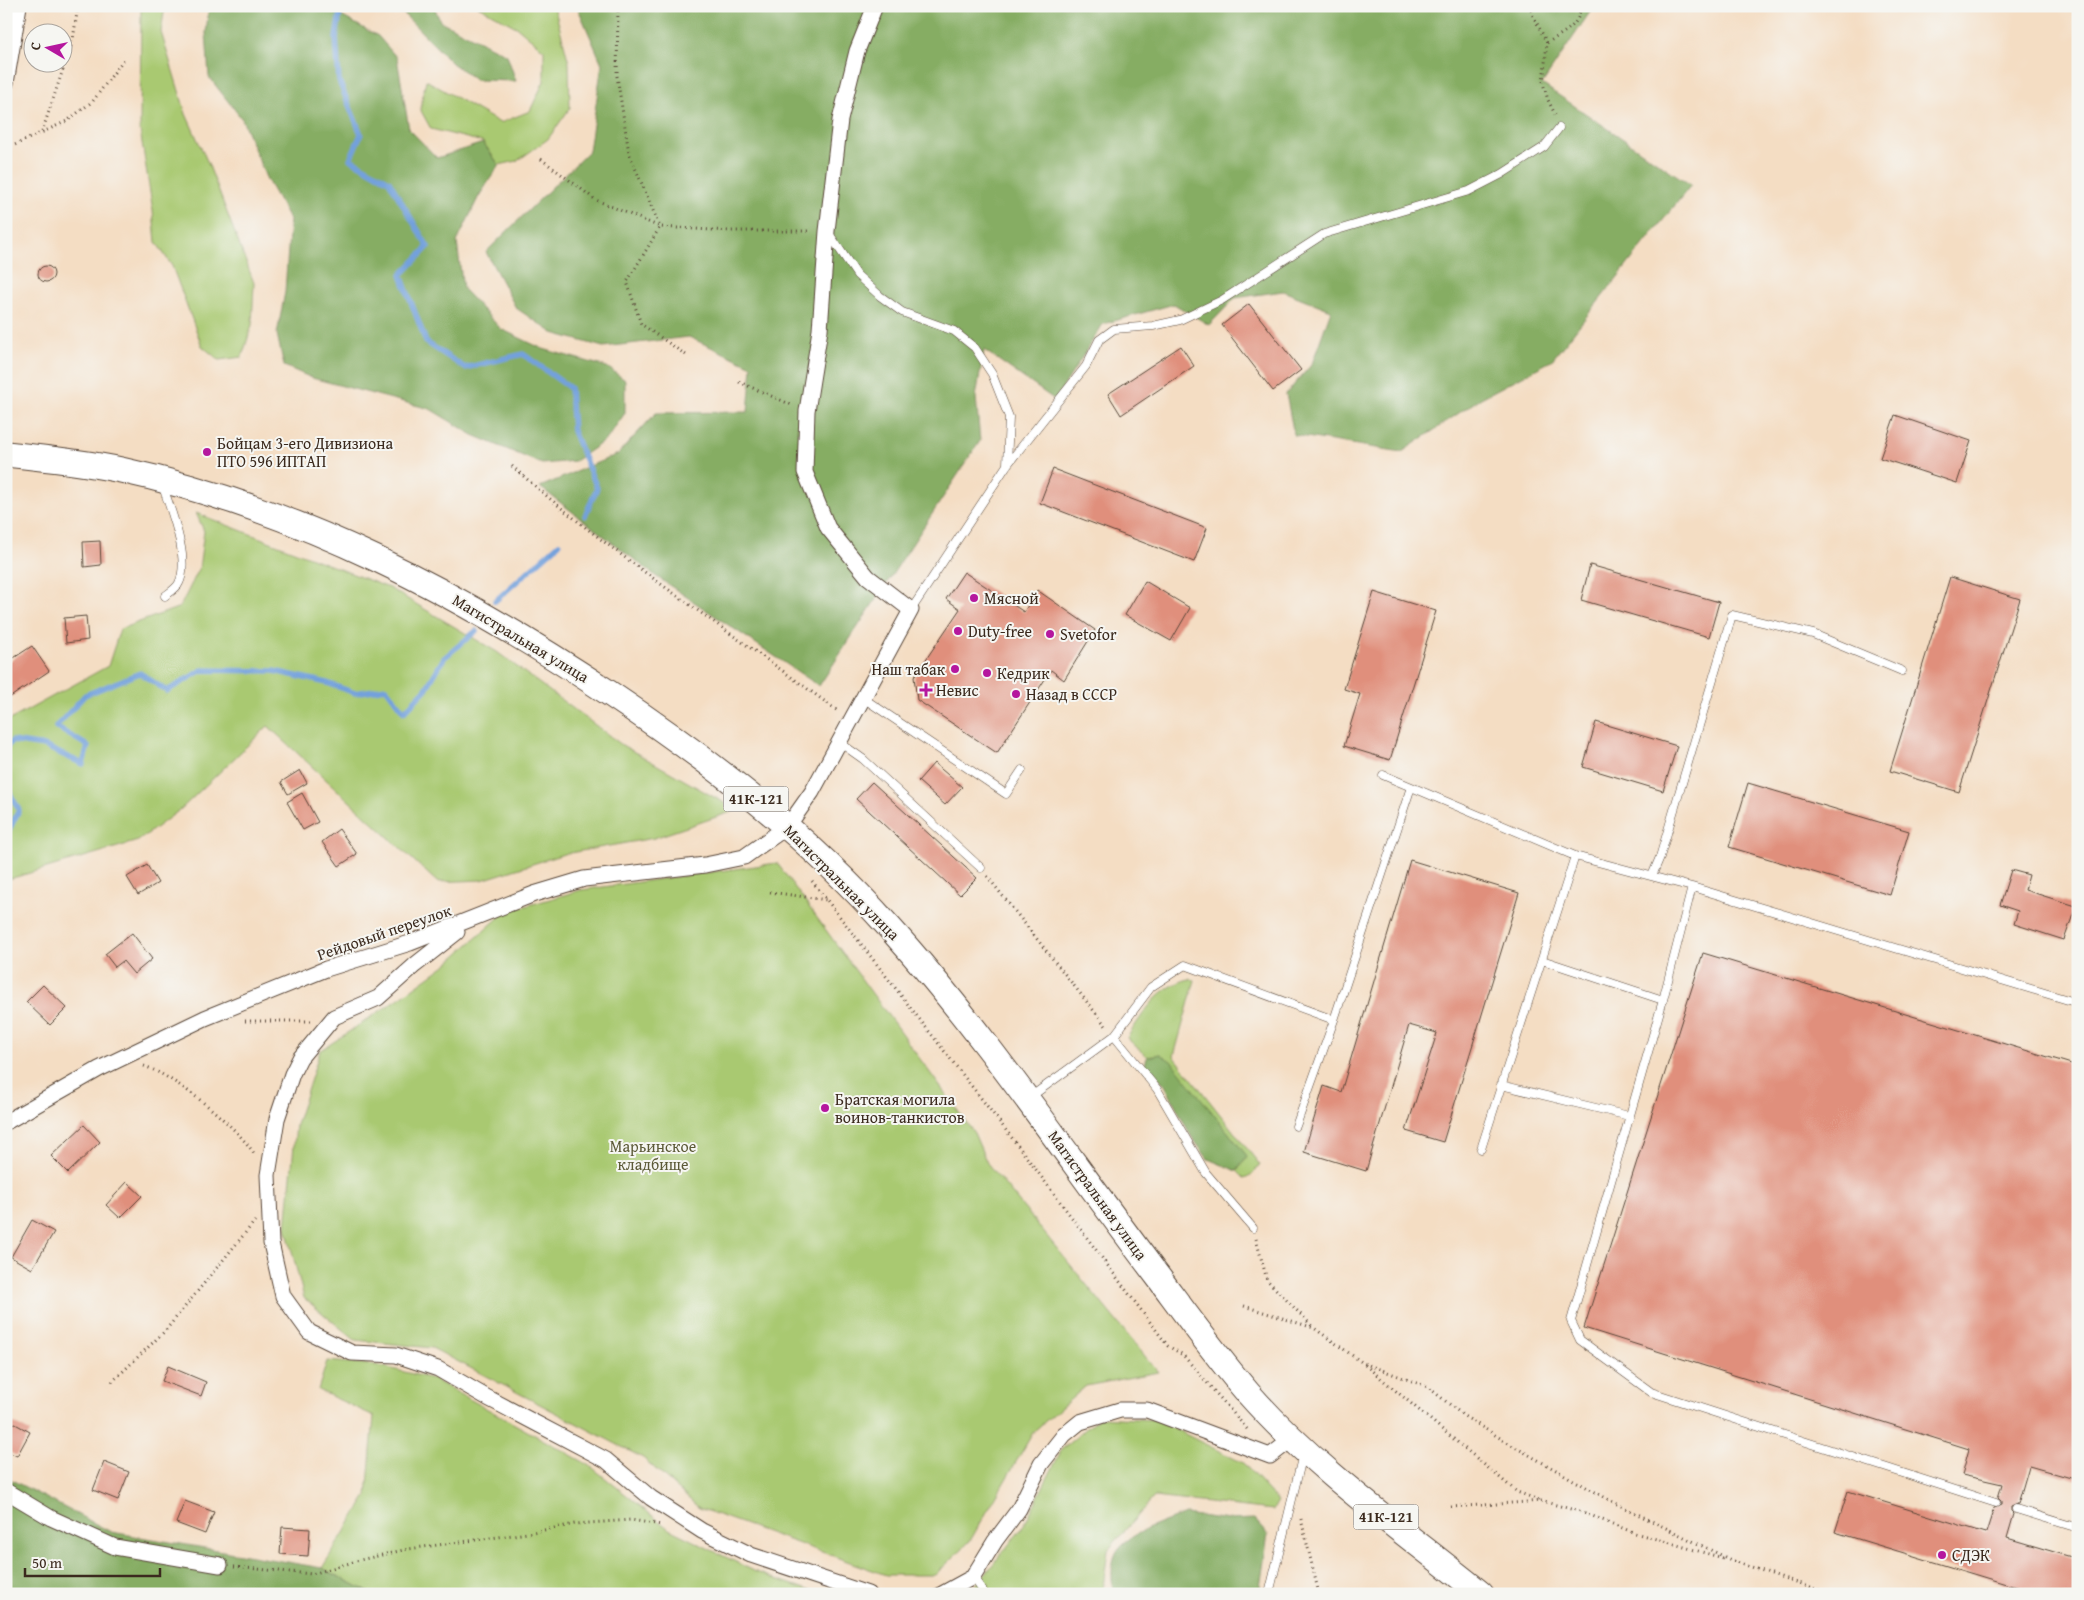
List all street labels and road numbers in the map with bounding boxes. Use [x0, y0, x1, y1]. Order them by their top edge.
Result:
street label: Магистральная улица [448, 588, 594, 689]
road number: 41К-121 [724, 786, 788, 812]
street label: Магистральная улица [778, 818, 906, 946]
street label: Рейдовый переулок [314, 898, 455, 966]
street label: Магистральная улица [1043, 1125, 1154, 1265]
road number: 41К-121 [1354, 1504, 1418, 1530]

